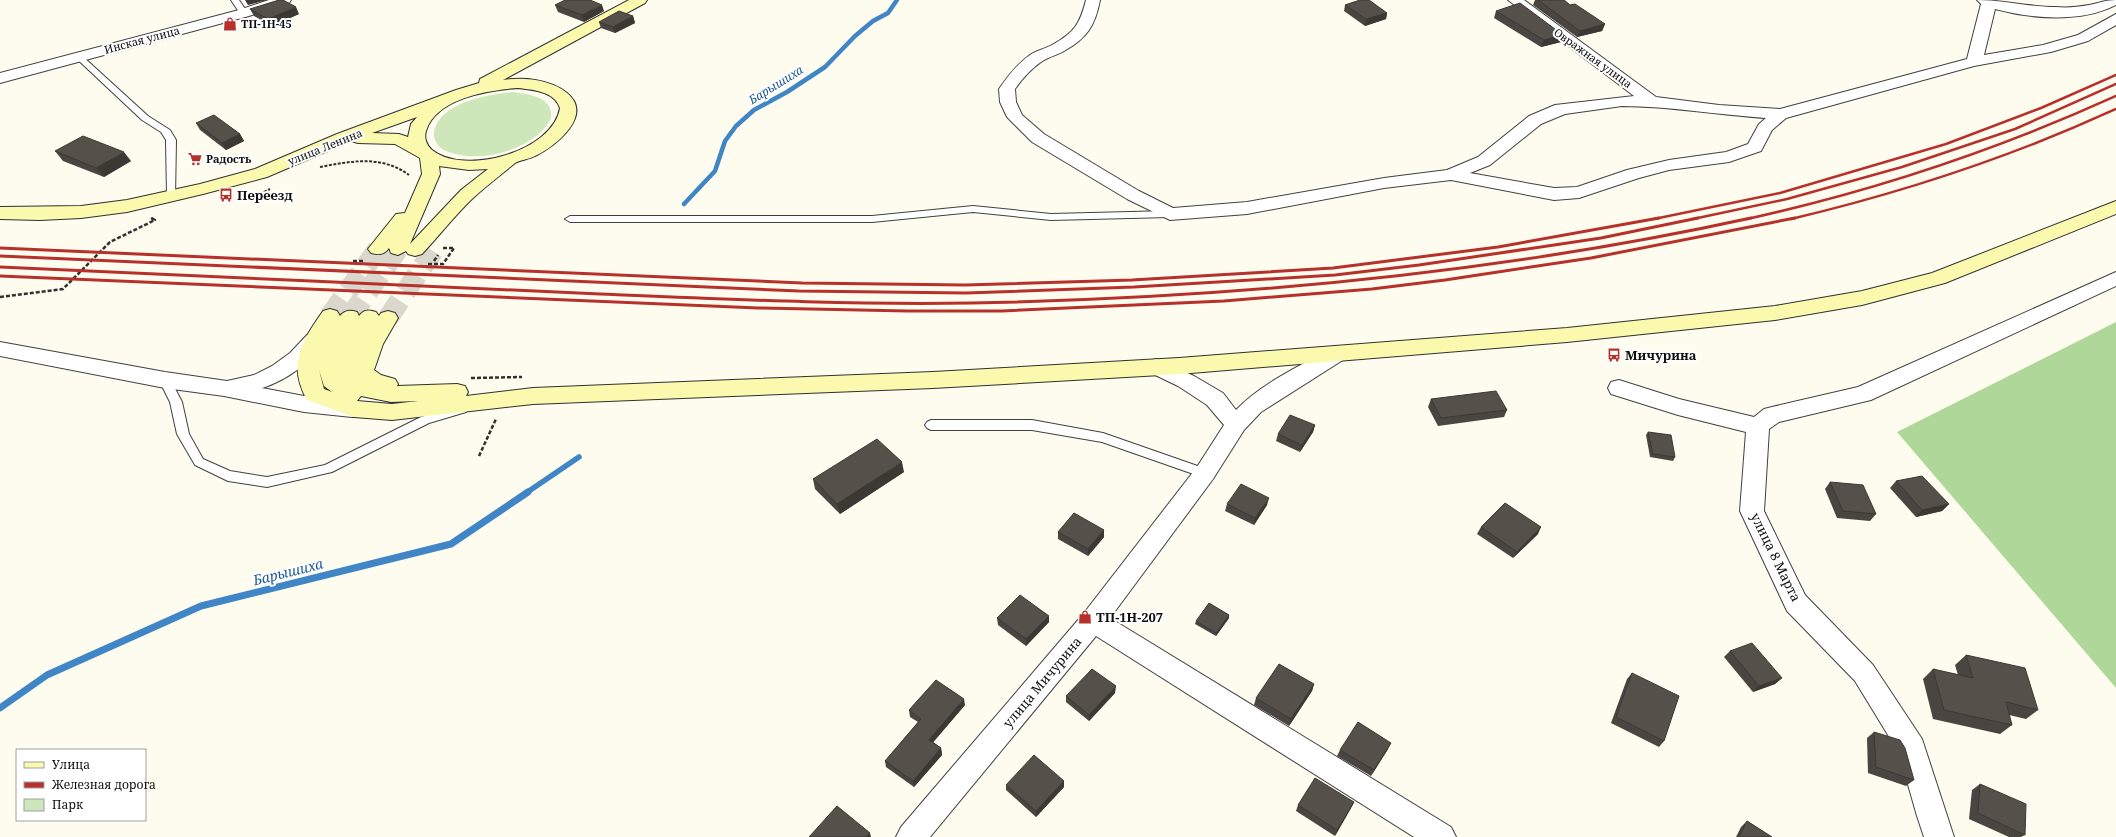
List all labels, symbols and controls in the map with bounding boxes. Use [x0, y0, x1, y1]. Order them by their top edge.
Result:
shop icon: ТП-1Н-45 [222, 16, 238, 32]
place label: ТП-1Н-45 [241, 16, 292, 31]
street label: Инская улица [102, 22, 181, 57]
street label: Овражная улица [1551, 24, 1635, 91]
water label: Барышиха [744, 61, 806, 109]
street label: улица Ленина [285, 125, 364, 168]
supermarket icon: Радость [187, 151, 203, 167]
place label: Радость [206, 151, 252, 166]
place label: Переезд [237, 186, 293, 204]
bus stop icon: Переезд [218, 187, 234, 203]
place label: Мичурина [1625, 346, 1697, 364]
bus stop icon: Мичурина [1606, 347, 1622, 363]
street label: улица 8 Марта [1747, 510, 1805, 604]
water label: Барышиха [250, 554, 325, 590]
place label: ТП-1Н-207 [1096, 608, 1163, 626]
shop icon: ТП-1Н-207 [1077, 609, 1093, 625]
street label: улица Мичурина [999, 633, 1085, 731]
legend [16, 749, 146, 821]
text: Улица [52, 756, 90, 773]
text: Железная дорога [51, 776, 156, 793]
text: Парк [52, 796, 84, 813]

